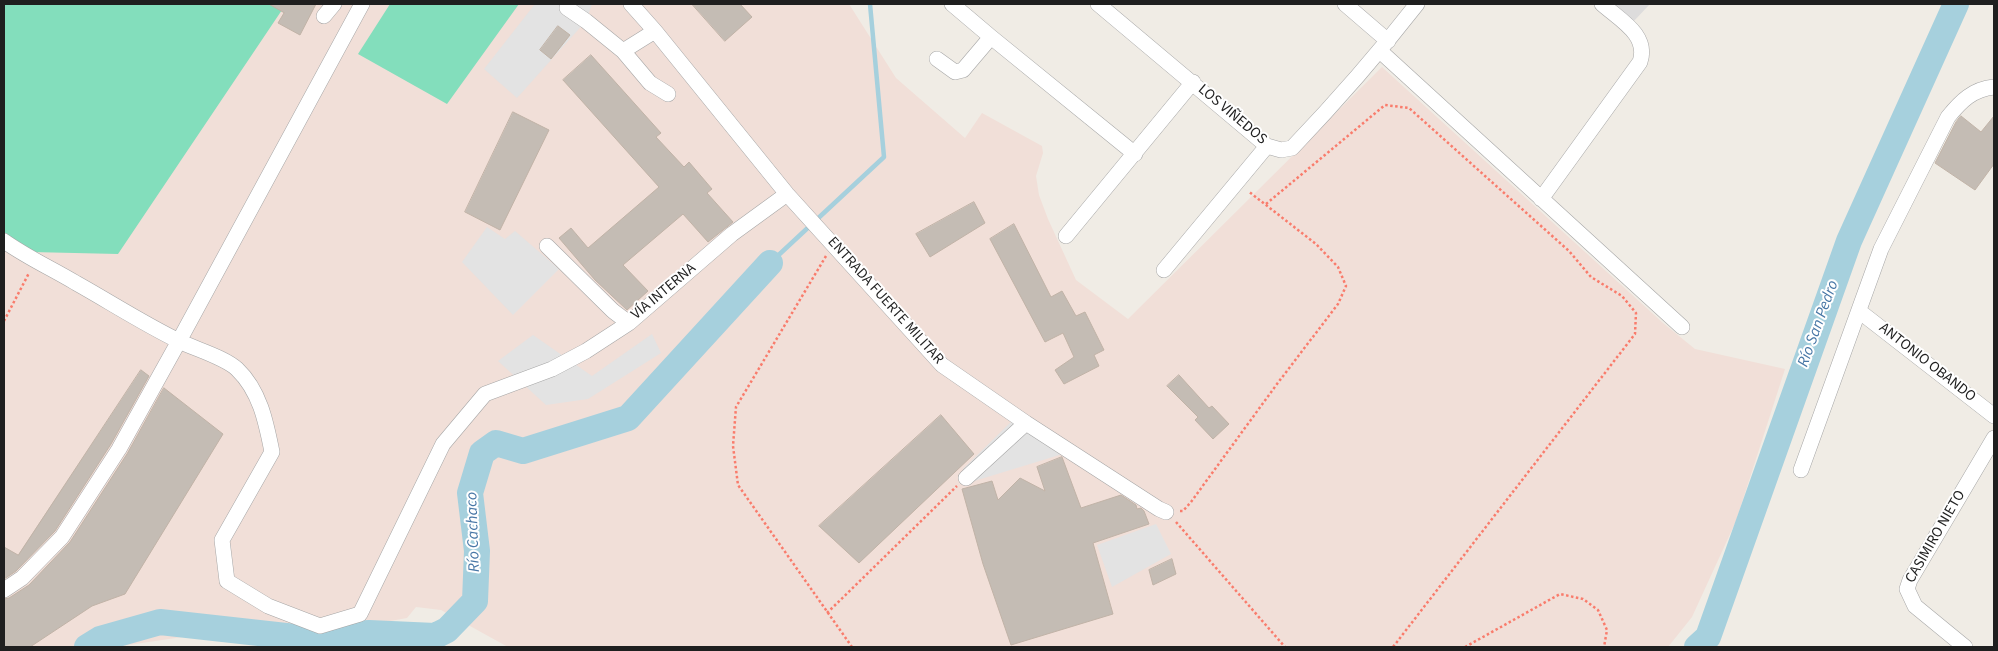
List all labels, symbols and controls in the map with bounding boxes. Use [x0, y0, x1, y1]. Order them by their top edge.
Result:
street label: LOS VIÑEDOS [1194, 81, 1270, 149]
street label: ENTRADA FUERTE MILITAR [823, 234, 947, 368]
street label: VÍA INTERNA [628, 260, 700, 324]
water label: Río San Pedro [1794, 278, 1844, 370]
street label: ANTONIO OBANDO [1875, 320, 1979, 406]
street label: CASIMIRO NIETO [1902, 487, 1970, 587]
water label: Río Cachaco [463, 492, 485, 572]

